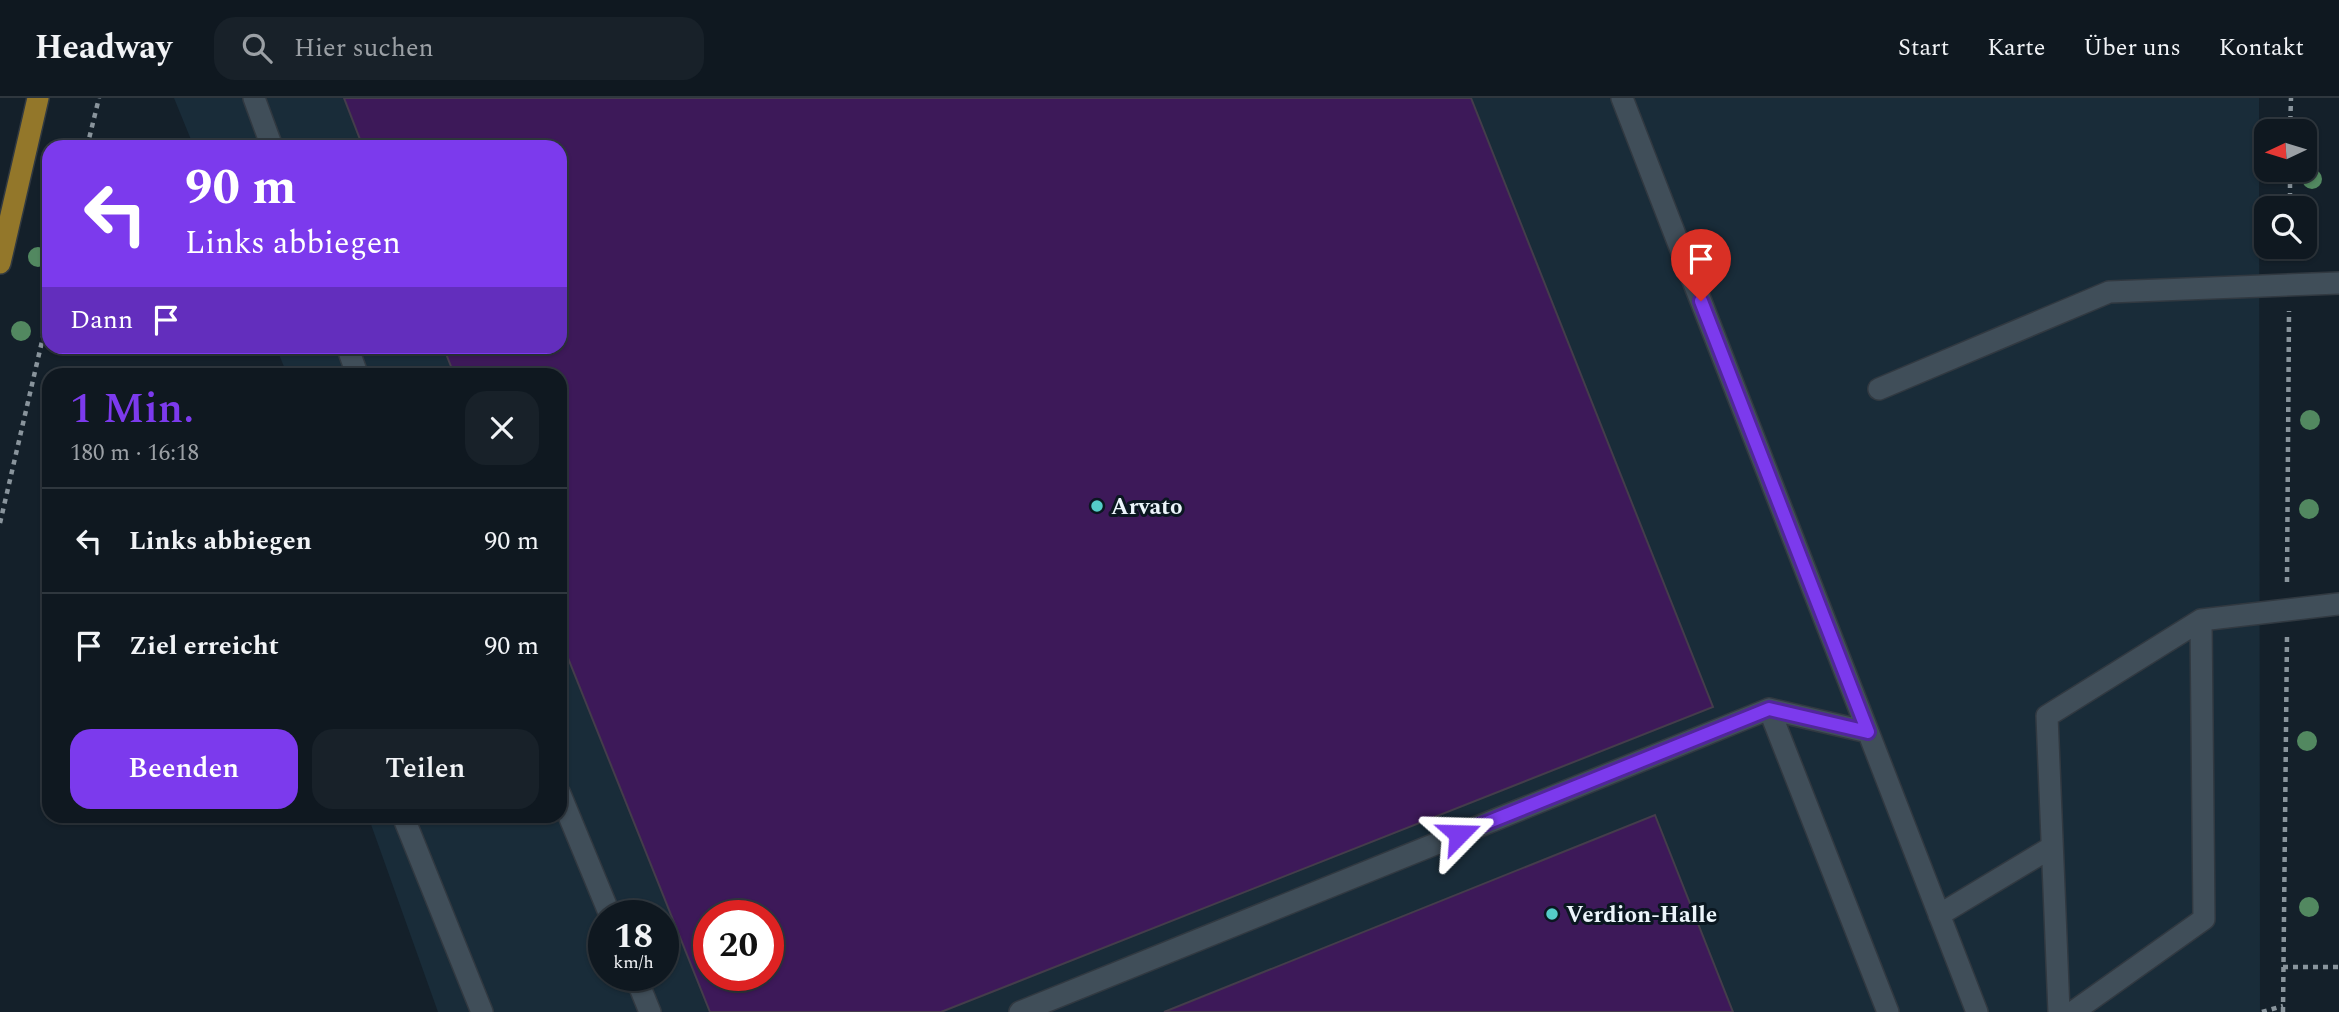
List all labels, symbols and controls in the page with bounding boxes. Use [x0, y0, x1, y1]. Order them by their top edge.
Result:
search box [214, 17, 704, 80]
text: Headway [35, 23, 172, 73]
text: Hier suchen [294, 28, 434, 68]
icon: search [238, 29, 276, 67]
text: Start [1898, 30, 1949, 66]
text: Karte [1987, 30, 2045, 66]
text: Über uns [2083, 30, 2181, 66]
text: Kontakt [2219, 30, 2304, 66]
north arrow [2254, 119, 2317, 182]
map controls [2254, 119, 2317, 259]
text: 90 m [185, 151, 296, 226]
icon: left [70, 168, 161, 259]
button: search [2254, 196, 2317, 259]
text: Links abbiegen [185, 219, 401, 268]
pin [1671, 229, 1731, 301]
icon: arrive [1682, 240, 1720, 278]
text: Dann [70, 300, 133, 340]
icon: arrive [147, 301, 185, 339]
text: 1 Min. [70, 378, 194, 441]
button: close [465, 391, 539, 465]
text: 180 m · 16:18 [70, 436, 199, 471]
place label: Arvato [1111, 490, 1183, 525]
marker: Arvato [1089, 498, 1105, 514]
text: Links abbiegen [129, 521, 312, 561]
text: 90 m [484, 521, 539, 561]
icon: left [70, 522, 108, 560]
text: Ziel erreicht [129, 626, 279, 666]
text: 90 m [484, 626, 539, 666]
icon: arrive [70, 627, 108, 665]
button: Beenden [70, 729, 298, 809]
button: Teilen [312, 729, 539, 809]
position arrow [1422, 797, 1496, 871]
place label: Verdion-Halle [1566, 898, 1717, 933]
speed limit sign: 20 [693, 900, 784, 991]
marker: Verdion-Halle [1544, 906, 1560, 922]
text: 18 [614, 910, 653, 963]
text: km/h [613, 949, 654, 976]

